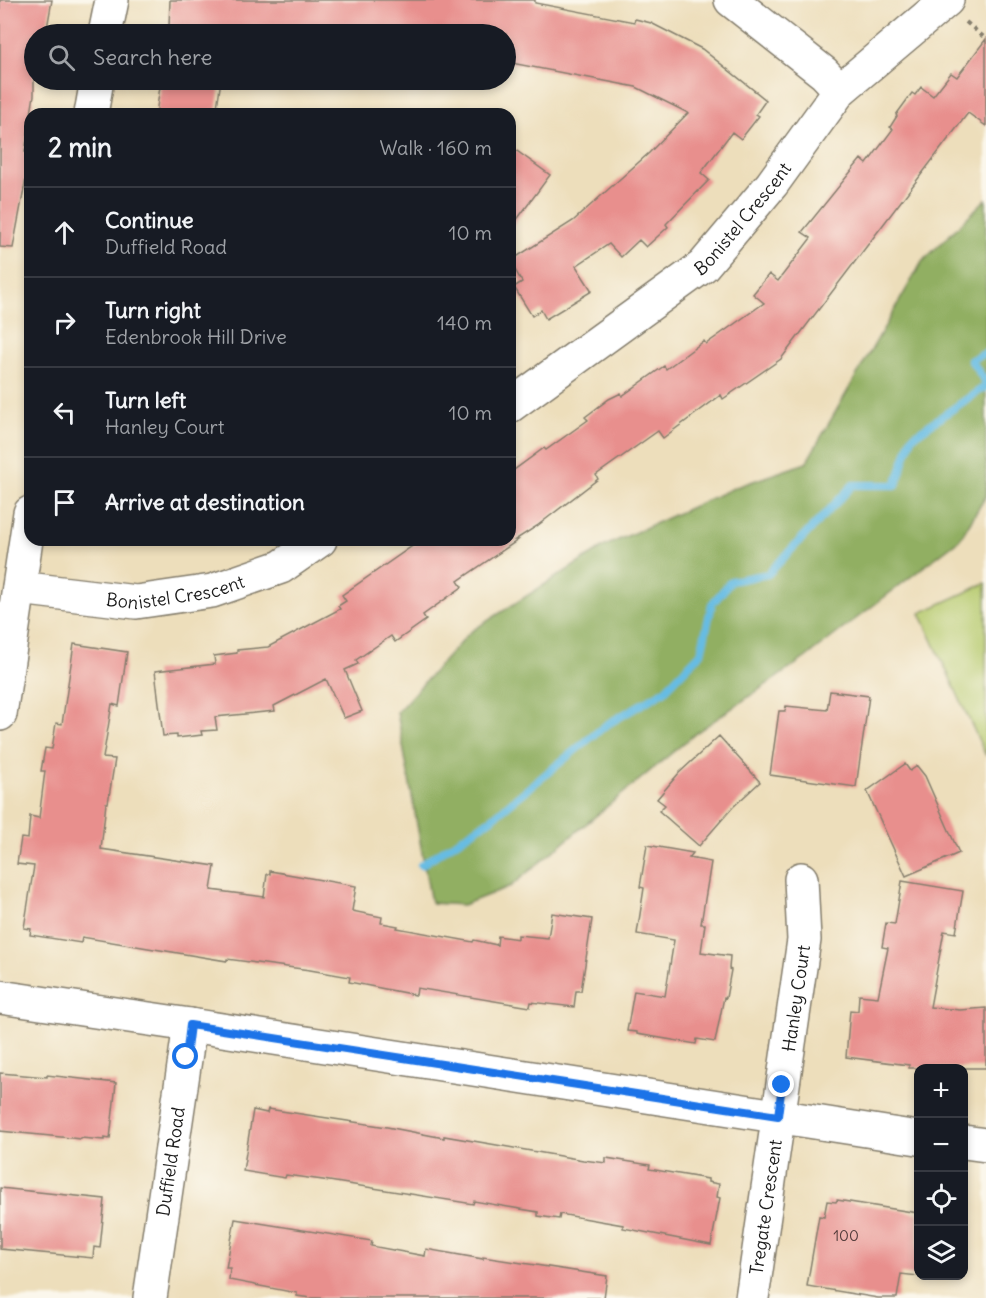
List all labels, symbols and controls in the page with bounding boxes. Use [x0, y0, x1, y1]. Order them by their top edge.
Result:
search box [24, 24, 516, 90]
icon: search [45, 41, 78, 74]
text: Search here [93, 43, 212, 71]
text: 2 min [48, 131, 112, 164]
text: Walk · 160 m [379, 135, 492, 160]
street label: Bonistel Crescent [689, 158, 796, 280]
text: Continue [105, 206, 194, 234]
icon: ahead [48, 216, 81, 249]
text: 10 m [449, 220, 492, 245]
text: Duffield Road [105, 234, 227, 259]
text: Turn right [105, 296, 201, 324]
icon: right [48, 306, 81, 339]
text: 140 m [437, 310, 492, 335]
text: Edenbrook Hill Drive [105, 324, 287, 349]
text: Turn left [105, 386, 186, 414]
icon: left [48, 396, 81, 429]
text: 10 m [449, 400, 492, 425]
text: Hanley Court [105, 414, 225, 439]
icon: arrive [48, 486, 81, 519]
text: Arrive at destination [105, 488, 305, 516]
street label: Bonistel Crescent [105, 569, 247, 614]
street label: Hanley Court [776, 943, 815, 1053]
route start [172, 1043, 198, 1069]
map controls [914, 1064, 968, 1280]
button: + [914, 1064, 968, 1118]
route end [768, 1071, 794, 1097]
street label: Duffield Road [151, 1105, 189, 1218]
button: − [914, 1118, 968, 1172]
street label: Tregate Crescent [744, 1138, 786, 1276]
button: locate [914, 1172, 968, 1226]
house number: 100 [833, 1226, 859, 1245]
button: layers [914, 1226, 968, 1280]

